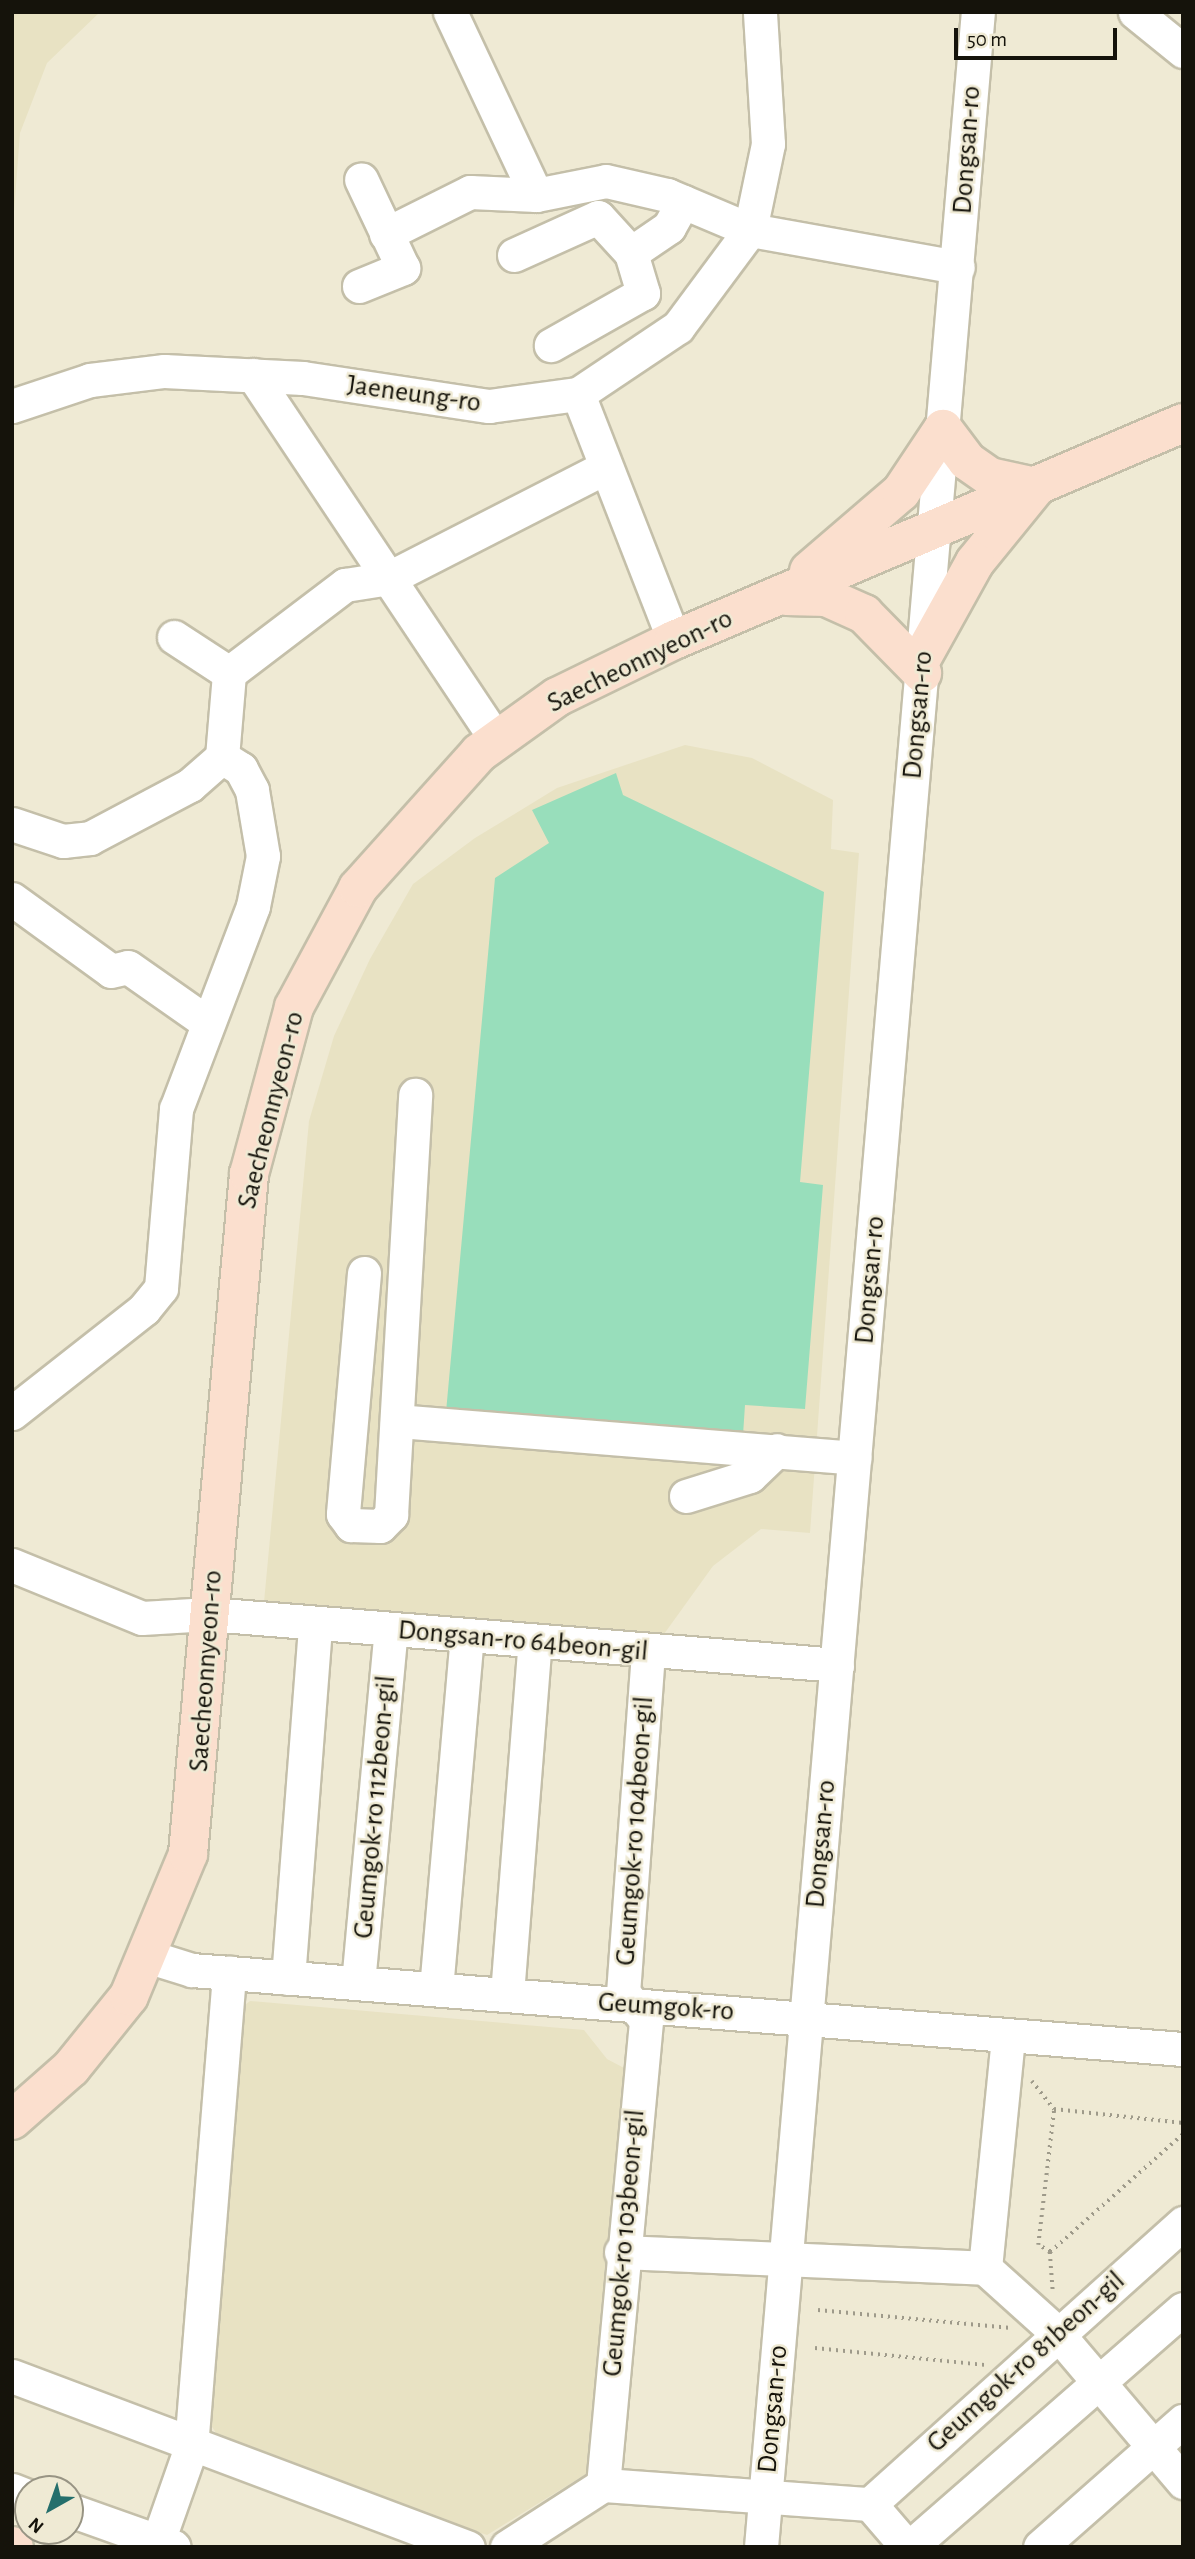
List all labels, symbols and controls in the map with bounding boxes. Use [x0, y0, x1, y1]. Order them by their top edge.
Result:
scale bar [957, 14, 1120, 58]
text: 50 m [967, 29, 1007, 50]
street label: Dongsan-ro [946, 85, 988, 215]
street label: Jaeneung-ro [345, 368, 483, 420]
street label: Saecheonnyeon-ro [542, 602, 738, 720]
street label: Dongsan-ro [896, 650, 940, 780]
street label: Saecheonnyeon-ro [230, 1008, 312, 1212]
street label: Dongsan-ro [848, 1215, 892, 1345]
street label: Saecheonnyeon-ro [182, 1569, 230, 1773]
street label: Dongsan-ro 64beon-gil [397, 1613, 649, 1669]
street label: Geumgok-ro 112beon-gil [347, 1674, 403, 1940]
street label: Geumgok-ro 104beon-gil [609, 1695, 661, 1967]
street label: Dongsan-ro [799, 1779, 843, 1909]
street label: Geumgok-ro [597, 1985, 735, 2029]
street label: Geumgok-ro 103beon-gil [596, 2108, 652, 2378]
street label: Geumgok-ro 81beon-gil [920, 2264, 1132, 2460]
street label: Dongsan-ro [751, 2344, 795, 2474]
north arrow [14, 2475, 84, 2545]
text: N [25, 2513, 48, 2536]

